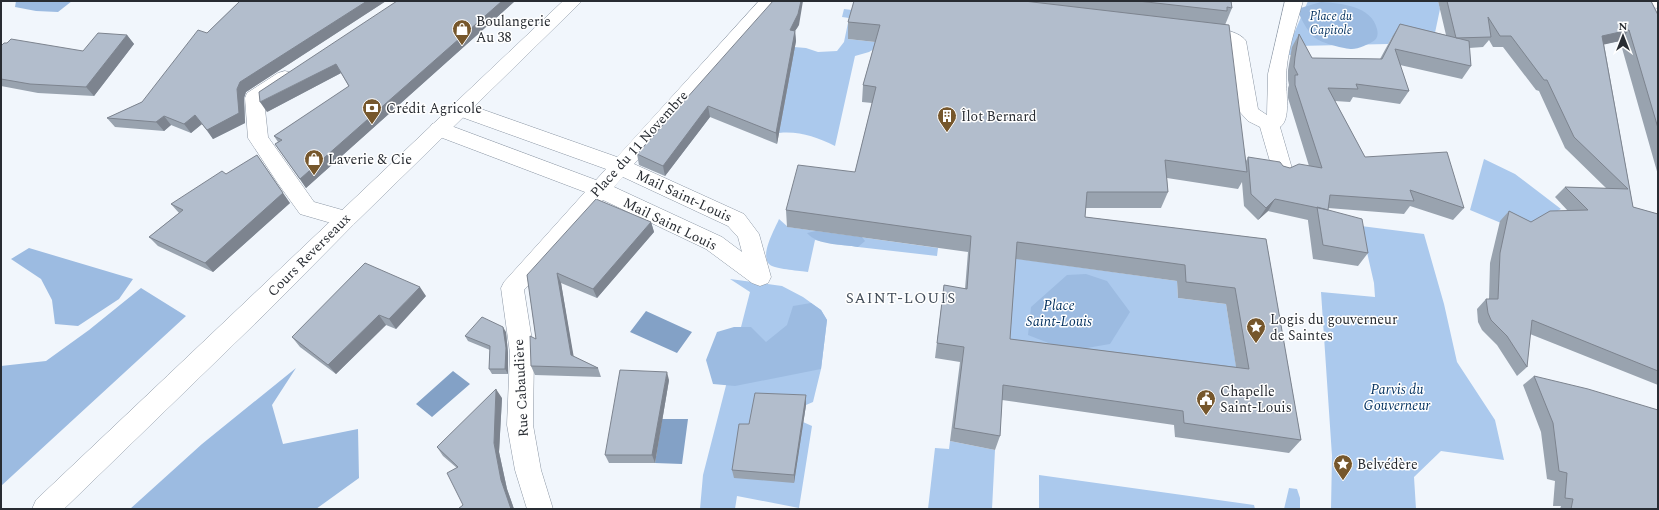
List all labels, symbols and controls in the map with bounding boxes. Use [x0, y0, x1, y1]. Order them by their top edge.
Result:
park label: Place du Capitole [1310, 7, 1353, 40]
place label: Boulangerie Au 38 [476, 11, 551, 48]
north arrow [1603, 16, 1643, 56]
shop icon: Boulangerie Au 38 [451, 18, 473, 46]
text: N [1619, 18, 1628, 35]
street label: Place du 11 Novembre [585, 86, 693, 202]
bank icon: Crédit Agricole [361, 97, 383, 125]
place label: Crédit Agricole [386, 98, 482, 119]
building icon: Îlot Bernard [936, 105, 958, 133]
place label: Îlot Bernard [961, 106, 1037, 127]
shop icon: Laverie & Cie [303, 148, 325, 176]
place label: Laverie & Cie [328, 149, 412, 170]
street label: Mail Saint-Louis [632, 165, 736, 227]
street label: Mail Saint Louis [619, 192, 721, 256]
street label: Cours Reverseaux [263, 209, 355, 301]
district label: SAINT-LOUIS [846, 287, 956, 310]
park label: Place Saint-Louis [1026, 295, 1092, 332]
place label: Logis du gouverneur de Saintes [1270, 309, 1398, 346]
place icon: Logis du gouverneur de Saintes [1245, 316, 1267, 344]
street label: Rue Cabaudière [508, 338, 534, 438]
park label: Parvis du Gouverneur [1364, 379, 1431, 416]
place label: Chapelle Saint-Louis [1220, 381, 1292, 418]
public building icon: Chapelle Saint-Louis [1195, 388, 1217, 416]
place icon: Belvédère [1332, 453, 1354, 481]
place label: Belvédère [1357, 454, 1418, 475]

